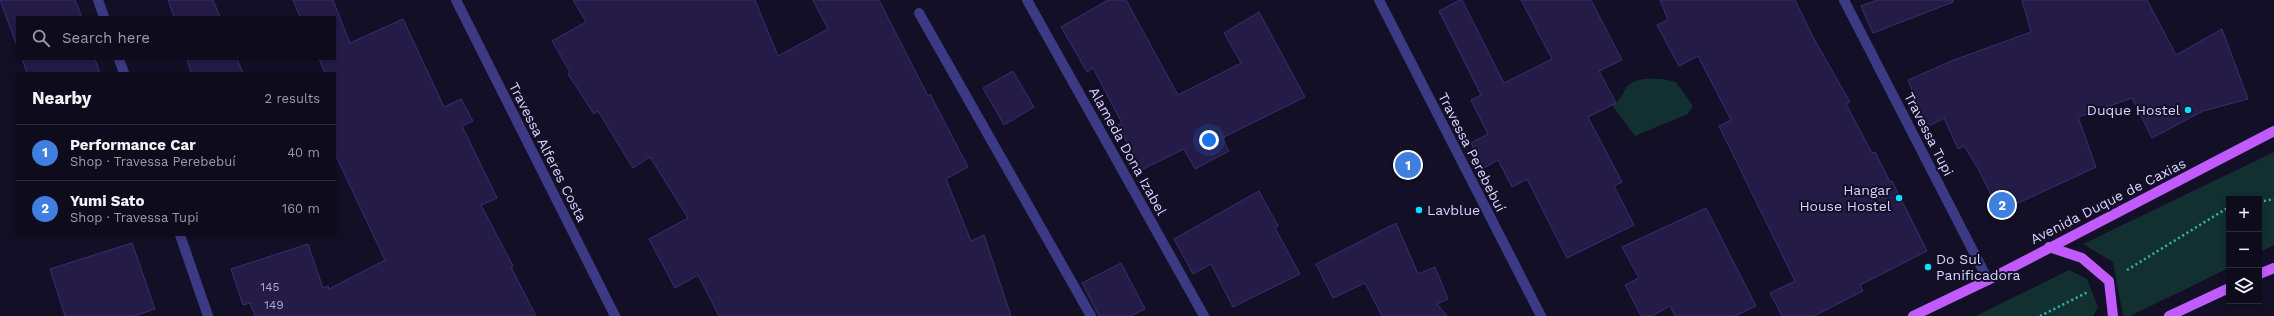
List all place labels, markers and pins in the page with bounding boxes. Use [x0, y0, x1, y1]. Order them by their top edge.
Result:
place label: Duque Hostel [2087, 102, 2181, 118]
marker: Duque Hostel [2183, 105, 2193, 115]
pin: 1 [1395, 150, 1421, 180]
place label: Hangar House Hostel [1799, 182, 1892, 214]
pin: 2 [1989, 190, 2015, 220]
marker: Hangar House Hostel [1894, 193, 1904, 203]
place label: Lavblue [1427, 202, 1480, 218]
marker: Lavblue [1414, 205, 1424, 215]
place label: Do Sul Panificadora [1936, 251, 2021, 283]
marker: Do Sul Panificadora [1923, 262, 1933, 272]

